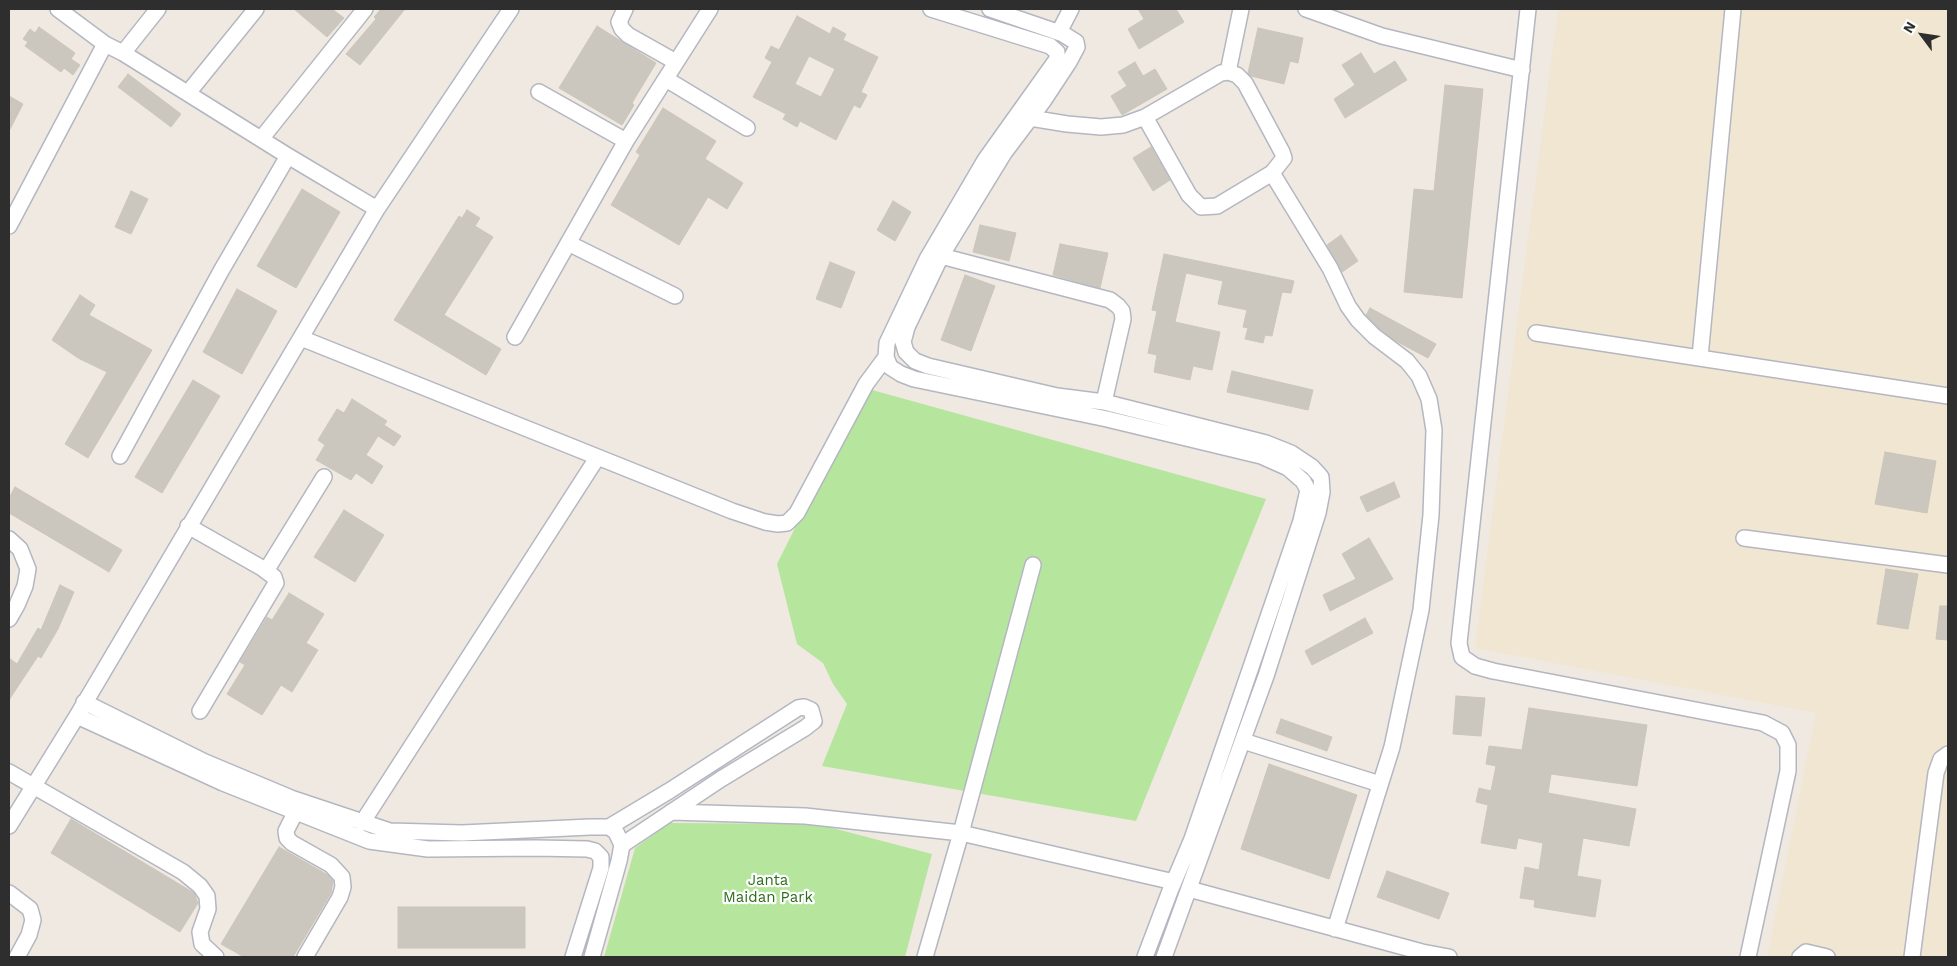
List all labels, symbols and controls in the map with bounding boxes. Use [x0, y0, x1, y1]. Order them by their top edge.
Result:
north arrow [1897, 10, 1947, 60]
text: N [1900, 19, 1919, 36]
park label: Janta Maidan Park [723, 872, 813, 907]

